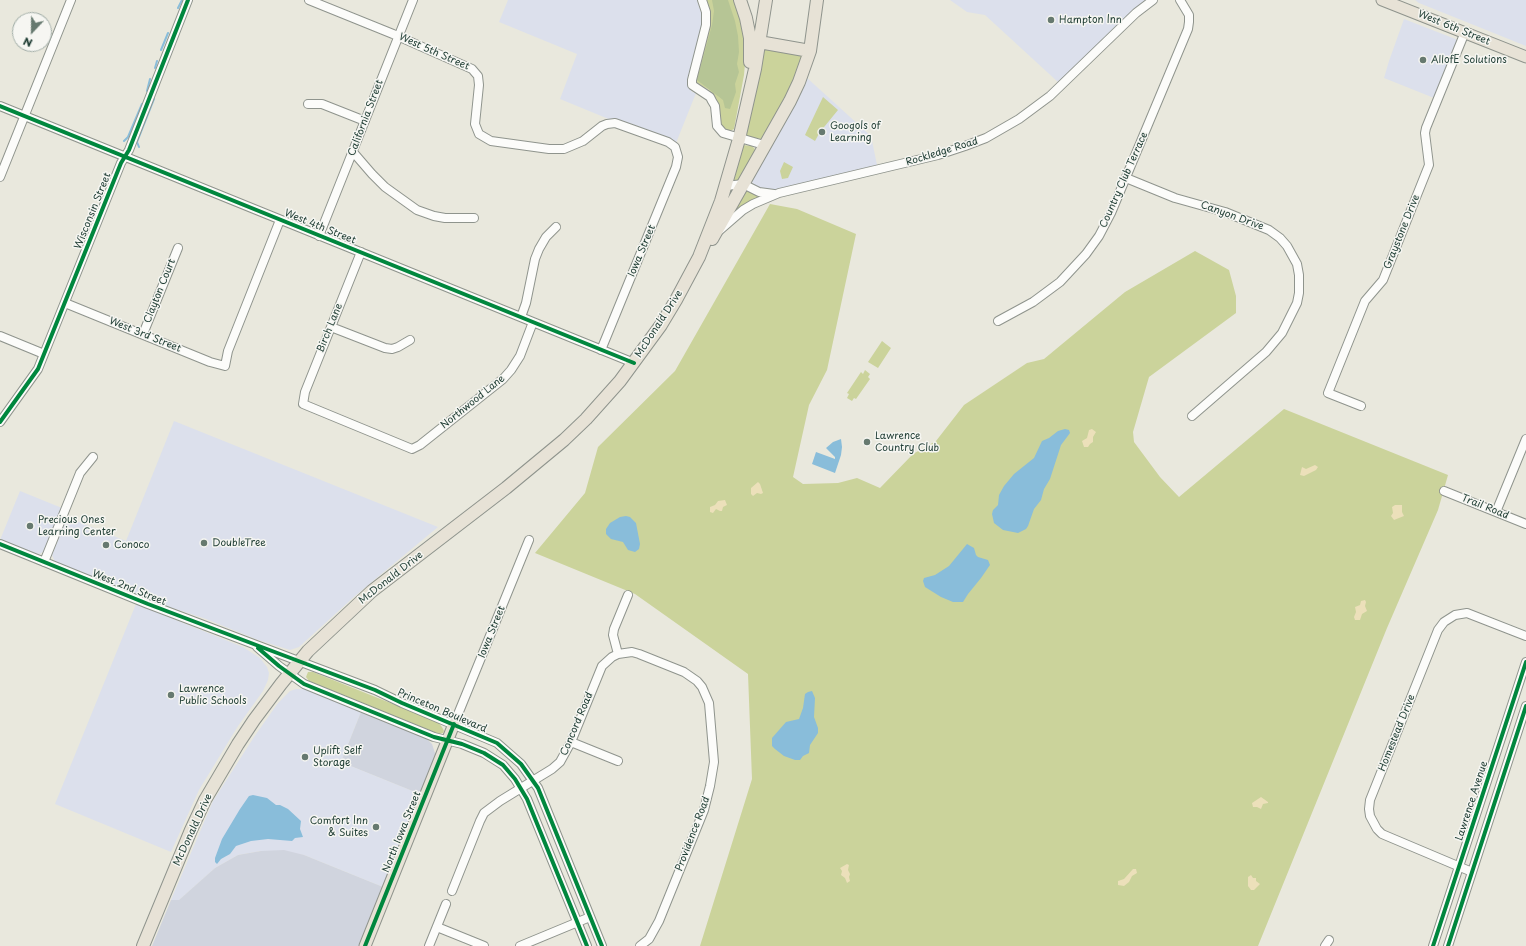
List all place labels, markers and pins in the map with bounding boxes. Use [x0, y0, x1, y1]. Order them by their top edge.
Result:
place label: Hampton Inn [1059, 14, 1122, 26]
marker: Hampton Inn [1046, 15, 1056, 25]
place label: AllofE Solutions [1431, 54, 1507, 66]
marker: AllofE Solutions [1418, 55, 1428, 65]
place label: Googols of Learning [830, 120, 880, 144]
marker: Googols of Learning [817, 127, 827, 137]
place label: Lawrence Country Club [875, 430, 939, 454]
marker: Lawrence Country Club [862, 437, 872, 447]
place label: Precious Ones Learning Center [38, 514, 116, 538]
marker: Precious Ones Learning Center [25, 521, 35, 531]
place label: DoubleTree [212, 537, 266, 549]
marker: DoubleTree [199, 538, 209, 548]
place label: Conoco [114, 539, 149, 551]
marker: Conoco [101, 540, 111, 550]
place label: Lawrence Public Schools [179, 683, 247, 706]
marker: Lawrence Public Schools [166, 690, 176, 700]
place label: Uplift Self Storage [313, 745, 362, 768]
marker: Uplift Self Storage [300, 752, 310, 762]
place label: Comfort Inn & Suites [310, 815, 368, 838]
marker: Comfort Inn & Suites [371, 822, 381, 832]

